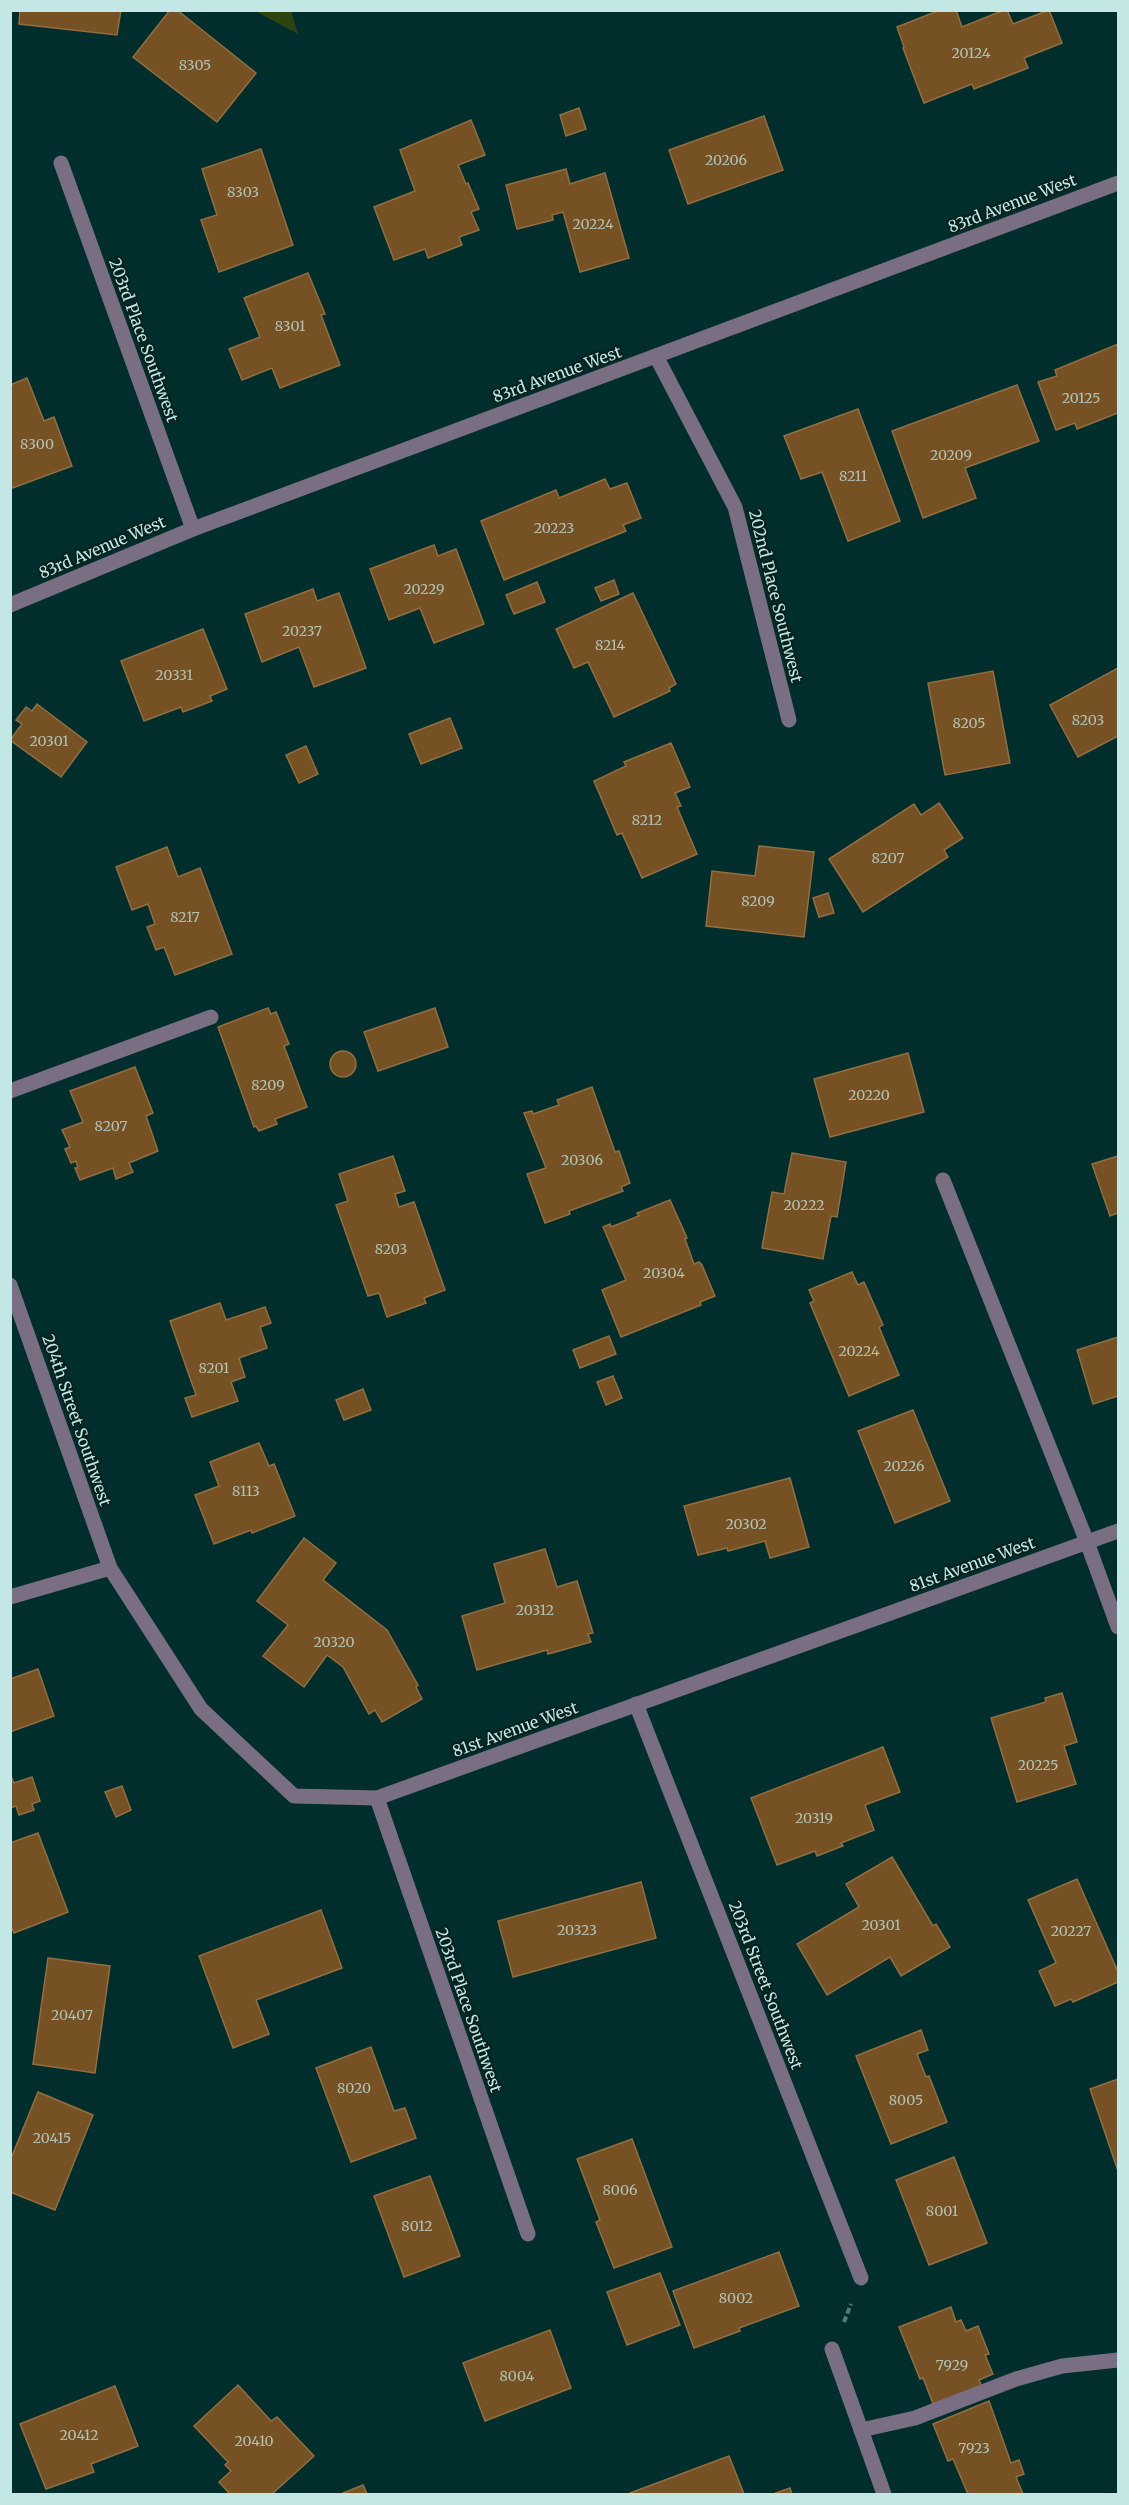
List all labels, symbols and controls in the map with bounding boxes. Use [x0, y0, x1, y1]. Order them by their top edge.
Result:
house number: 20124 [951, 44, 991, 62]
house number: 8305 [179, 56, 211, 74]
house number: 20206 [705, 151, 747, 169]
street label: 83rd Avenue West [945, 169, 1080, 237]
house number: 8303 [227, 183, 259, 201]
house number: 20224 [572, 215, 614, 233]
street label: 203rd Place Southwest [105, 255, 183, 425]
house number: 8301 [275, 317, 305, 335]
street label: 83rd Avenue West [490, 341, 625, 407]
house number: 20125 [1062, 389, 1100, 407]
house number: 8300 [20, 435, 54, 453]
house number: 20209 [930, 446, 972, 464]
house number: 8211 [839, 467, 867, 485]
street label: 202nd Place Southwest [745, 507, 807, 685]
street label: 83rd Avenue West [36, 511, 169, 583]
house number: 20223 [534, 519, 574, 537]
house number: 20229 [403, 580, 445, 598]
house number: 20237 [282, 622, 322, 640]
house number: 8214 [595, 636, 625, 654]
house number: 20331 [155, 666, 193, 684]
house number: 8203 [1072, 711, 1104, 729]
house number: 8205 [953, 714, 986, 732]
house number: 20301 [29, 732, 69, 750]
house number: 8212 [632, 811, 662, 829]
house number: 8207 [872, 849, 904, 867]
house number: 8209 [741, 892, 775, 910]
house number: 8217 [170, 908, 200, 926]
house number: 8209 [251, 1076, 285, 1094]
house number: 20220 [848, 1086, 890, 1104]
house number: 8207 [95, 1117, 127, 1135]
house number: 20306 [561, 1151, 603, 1169]
house number: 20222 [783, 1196, 825, 1214]
house number: 8203 [375, 1240, 407, 1258]
house number: 20304 [643, 1264, 685, 1282]
street label: 204th Street Southwest [38, 1332, 116, 1509]
house number: 20224 [838, 1342, 880, 1360]
house number: 8201 [199, 1359, 229, 1377]
house number: 20226 [883, 1457, 925, 1475]
house number: 8113 [232, 1482, 260, 1500]
house number: 20302 [725, 1515, 767, 1533]
street label: 81st Avenue West [907, 1532, 1038, 1596]
house number: 20312 [516, 1601, 554, 1619]
house number: 20320 [313, 1633, 355, 1651]
street label: 81st Avenue West [450, 1697, 581, 1761]
house number: 20225 [1018, 1756, 1058, 1774]
house number: 20319 [795, 1809, 833, 1827]
street label: 203rd Street Southwest [725, 1898, 808, 2073]
house number: 20301 [861, 1916, 901, 1934]
house number: 20323 [557, 1921, 597, 1939]
house number: 20227 [1051, 1922, 1091, 1940]
street label: 203rd Place Southwest [431, 1925, 507, 2096]
house number: 20407 [51, 2006, 93, 2024]
house number: 8020 [337, 2079, 371, 2097]
house number: 8005 [889, 2091, 923, 2109]
house number: 20415 [33, 2129, 71, 2147]
house number: 8006 [603, 2181, 637, 2199]
house number: 8001 [926, 2202, 958, 2220]
house number: 8012 [401, 2217, 433, 2235]
house number: 8002 [719, 2289, 753, 2307]
house number: 7929 [936, 2356, 968, 2374]
house number: 8004 [500, 2367, 535, 2385]
house number: 20412 [60, 2426, 98, 2444]
house number: 20410 [234, 2432, 274, 2450]
house number: 7923 [958, 2439, 990, 2457]

